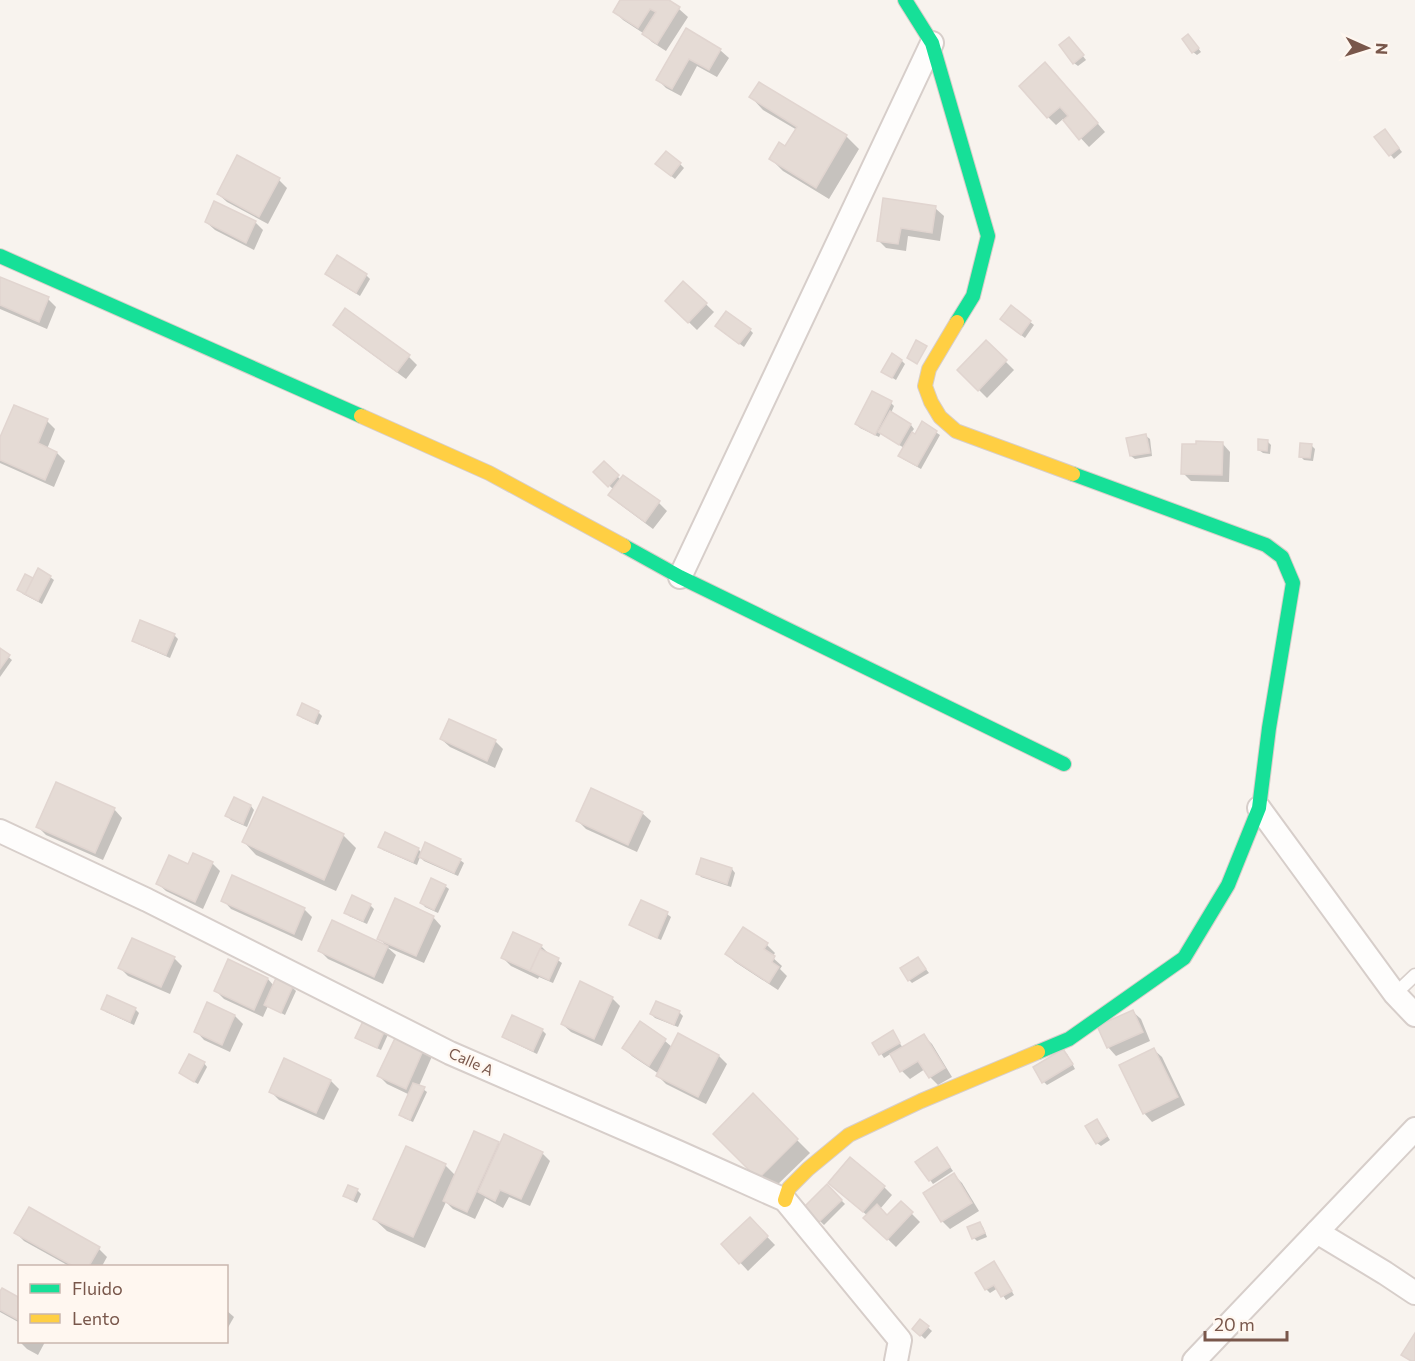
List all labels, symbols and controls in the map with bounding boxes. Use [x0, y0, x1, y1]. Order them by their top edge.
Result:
north arrow [1337, 18, 1397, 78]
text: N [1373, 42, 1392, 55]
street label: Calle A [446, 1043, 496, 1079]
legend [18, 1265, 228, 1343]
text: Fluido [72, 1277, 123, 1299]
scale bar [1205, 1304, 1288, 1342]
text: Lento [72, 1307, 120, 1329]
text: 20 m [1214, 1313, 1255, 1335]

